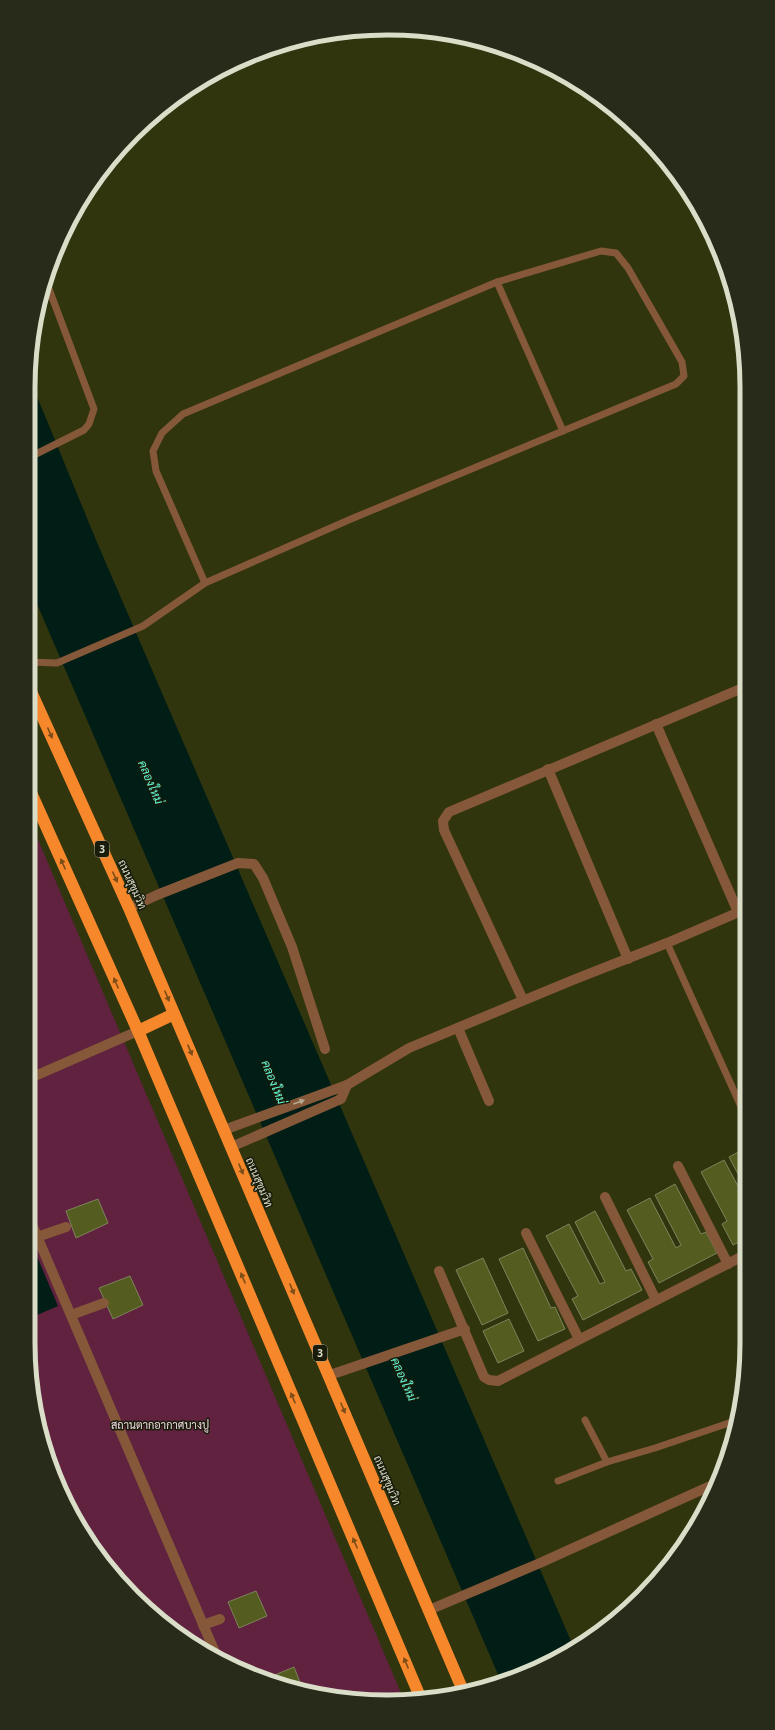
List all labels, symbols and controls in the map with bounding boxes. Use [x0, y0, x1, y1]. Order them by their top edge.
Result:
one-way arrow [47, 727, 53, 739]
water label: คลองใหม่ [134, 757, 168, 808]
road number: 3 [95, 841, 109, 857]
street label: ถนนสุขุมวิท [114, 857, 151, 912]
one-way arrow [60, 859, 66, 870]
one-way arrow [112, 871, 118, 882]
one-way arrow [113, 976, 119, 988]
one-way arrow [164, 991, 170, 1003]
one-way arrow [187, 1044, 193, 1056]
water label: คลองใหม่ [257, 1057, 291, 1108]
one-way arrow [293, 1098, 305, 1104]
street label: ถนนสุขุมวิท [241, 1155, 277, 1210]
one-way arrow [238, 1164, 244, 1176]
one-way arrow [239, 1271, 245, 1283]
one-way arrow [289, 1283, 295, 1294]
road number: 3 [313, 1345, 327, 1361]
water label: คลองใหม่ [387, 1354, 422, 1405]
one-way arrow [290, 1391, 296, 1403]
one-way arrow [341, 1403, 347, 1415]
park label: สถานตากอากาศบางปู [111, 1417, 209, 1433]
street label: ถนนสุขุมวิท [369, 1453, 405, 1508]
one-way arrow [352, 1538, 358, 1549]
one-way arrow [402, 1656, 408, 1668]

